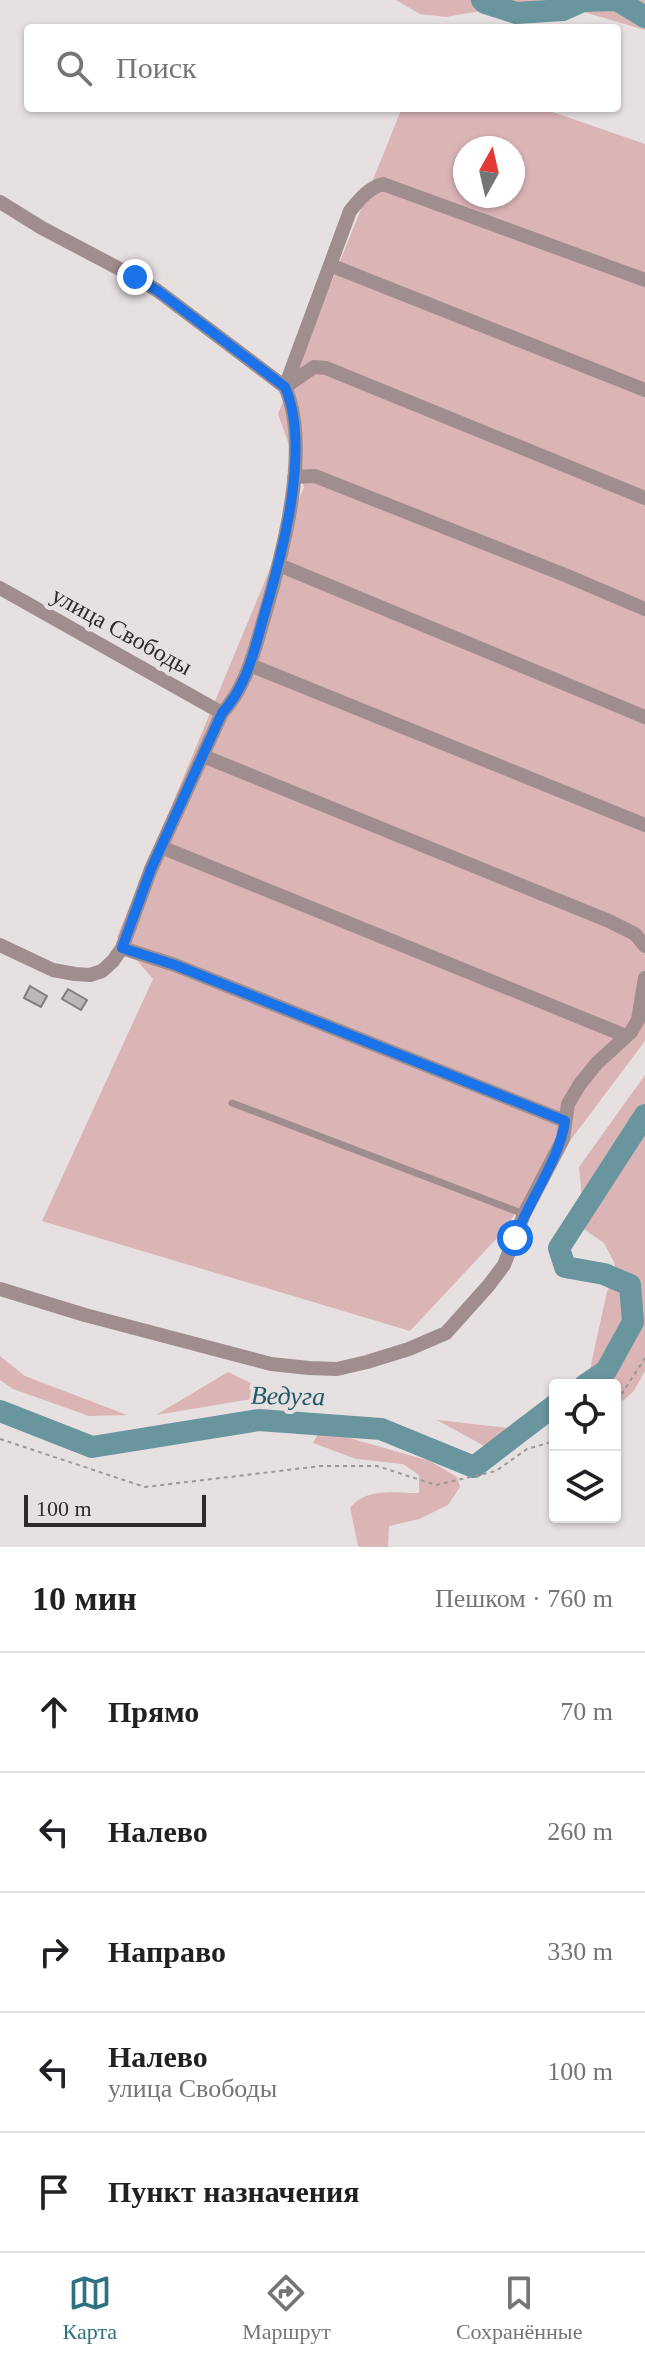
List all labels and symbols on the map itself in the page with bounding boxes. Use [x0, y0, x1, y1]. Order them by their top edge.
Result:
north arrow [453, 136, 525, 208]
route end [117, 259, 153, 295]
street label: улица Свободы [47, 582, 197, 680]
route start [497, 1220, 533, 1256]
water label: Ведуга [251, 1381, 325, 1411]
scale bar [24, 1491, 206, 1527]

